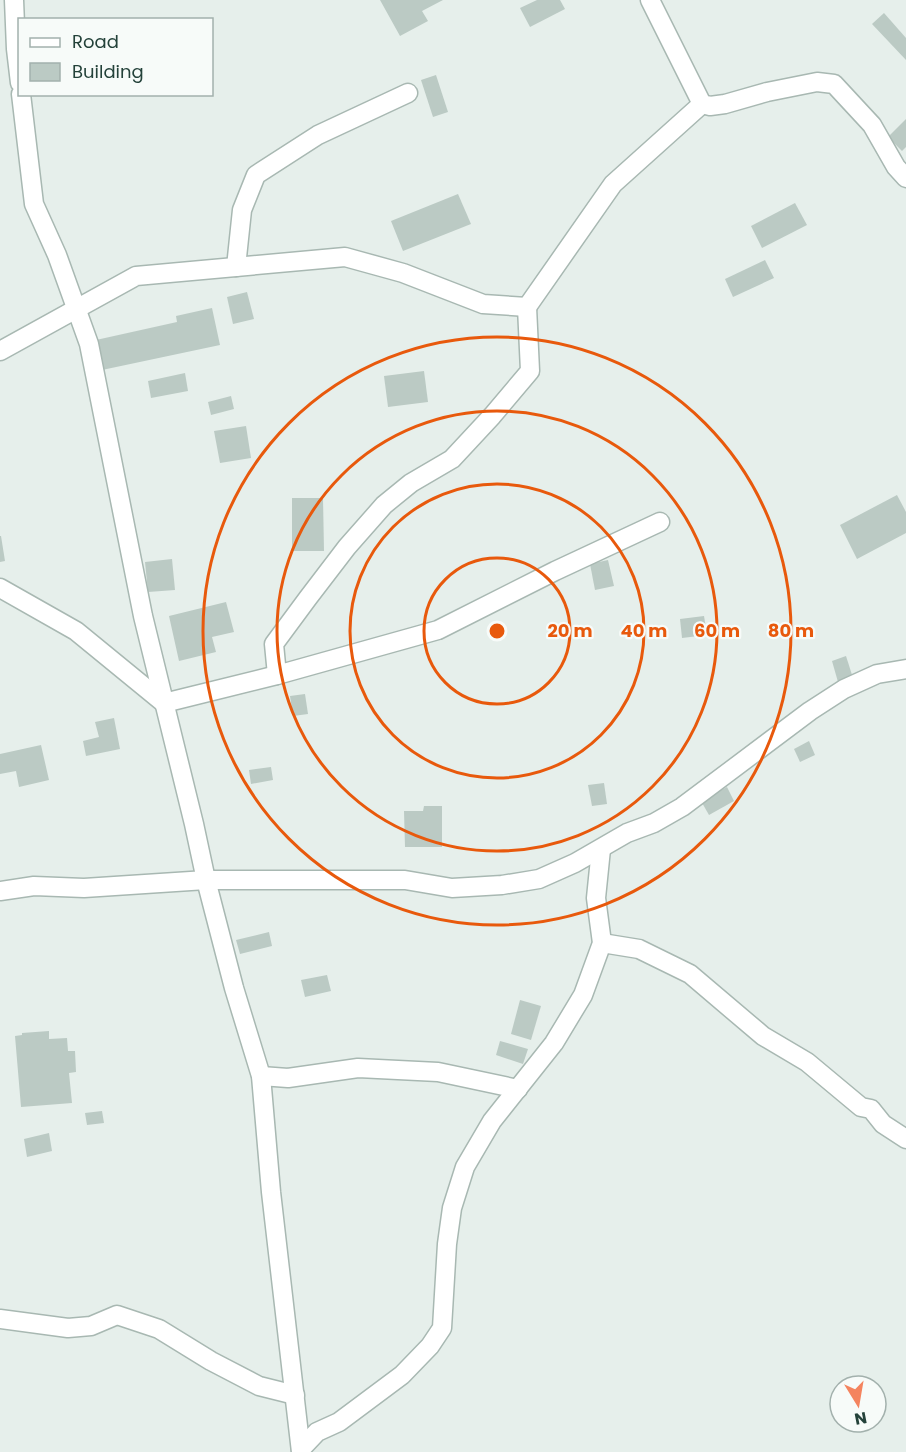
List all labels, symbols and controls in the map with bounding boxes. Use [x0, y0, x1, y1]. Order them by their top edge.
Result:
legend [18, 18, 213, 96]
text: Road [72, 29, 119, 54]
text: Building [72, 59, 144, 84]
text: 20 m [548, 618, 592, 643]
text: 40 m [621, 618, 667, 643]
text: 60 m [694, 618, 740, 643]
text: 80 m [768, 618, 814, 643]
centre of rings [487, 621, 507, 641]
north arrow [828, 1374, 888, 1434]
text: N [853, 1406, 869, 1431]

